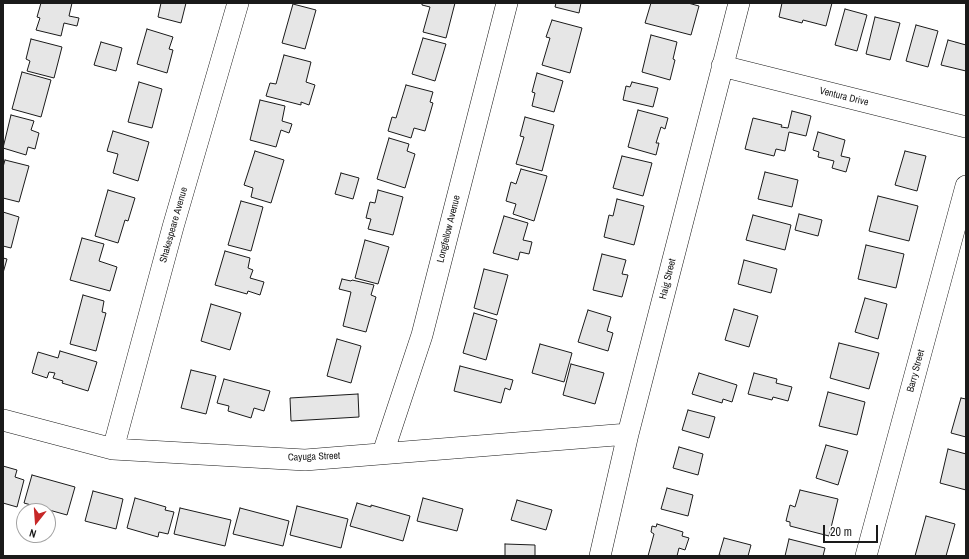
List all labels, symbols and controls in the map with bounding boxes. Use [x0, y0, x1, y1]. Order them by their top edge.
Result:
street label: Ventura Drive [818, 85, 870, 109]
street label: Shakespeare Avenue [157, 186, 191, 264]
street label: Longfellow Avenue [435, 194, 463, 264]
street label: Haig Street [657, 257, 679, 301]
street label: Barry Street [905, 348, 927, 394]
street label: Cayuga Street [288, 450, 340, 464]
north arrow [16, 503, 56, 543]
scale bar [825, 517, 880, 543]
text: 20 m [830, 524, 852, 540]
text: N [28, 526, 38, 541]

